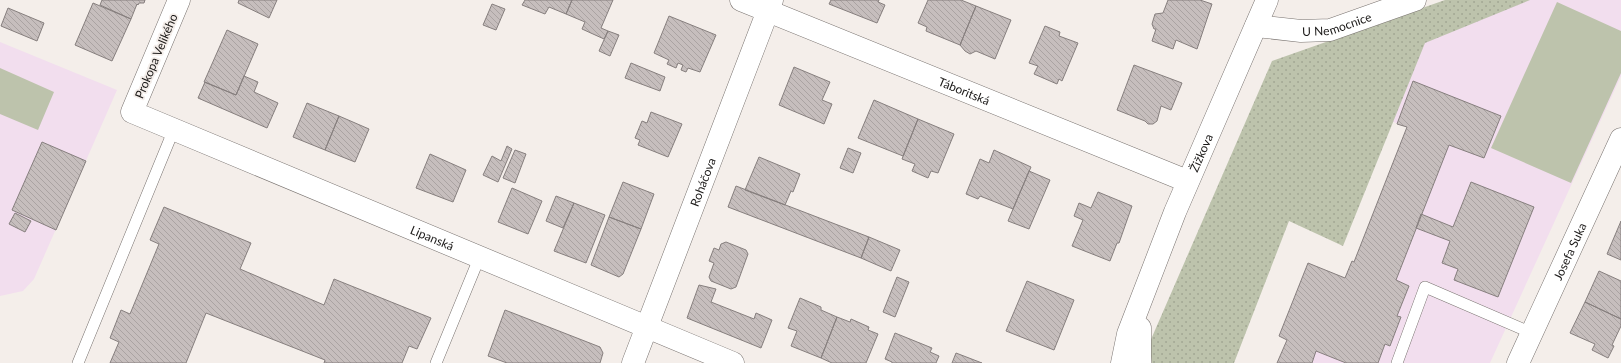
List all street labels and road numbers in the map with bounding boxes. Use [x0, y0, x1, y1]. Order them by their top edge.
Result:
street label: U Nemocnice [1302, 9, 1373, 38]
street label: Prokopa Velikého [131, 11, 181, 101]
street label: Táboritská [936, 74, 992, 108]
street label: Žižkova [1186, 131, 1216, 174]
street label: Roháčova [686, 155, 718, 208]
street label: Josefa Suka [1550, 220, 1589, 282]
street label: Lipanská [408, 222, 456, 253]

